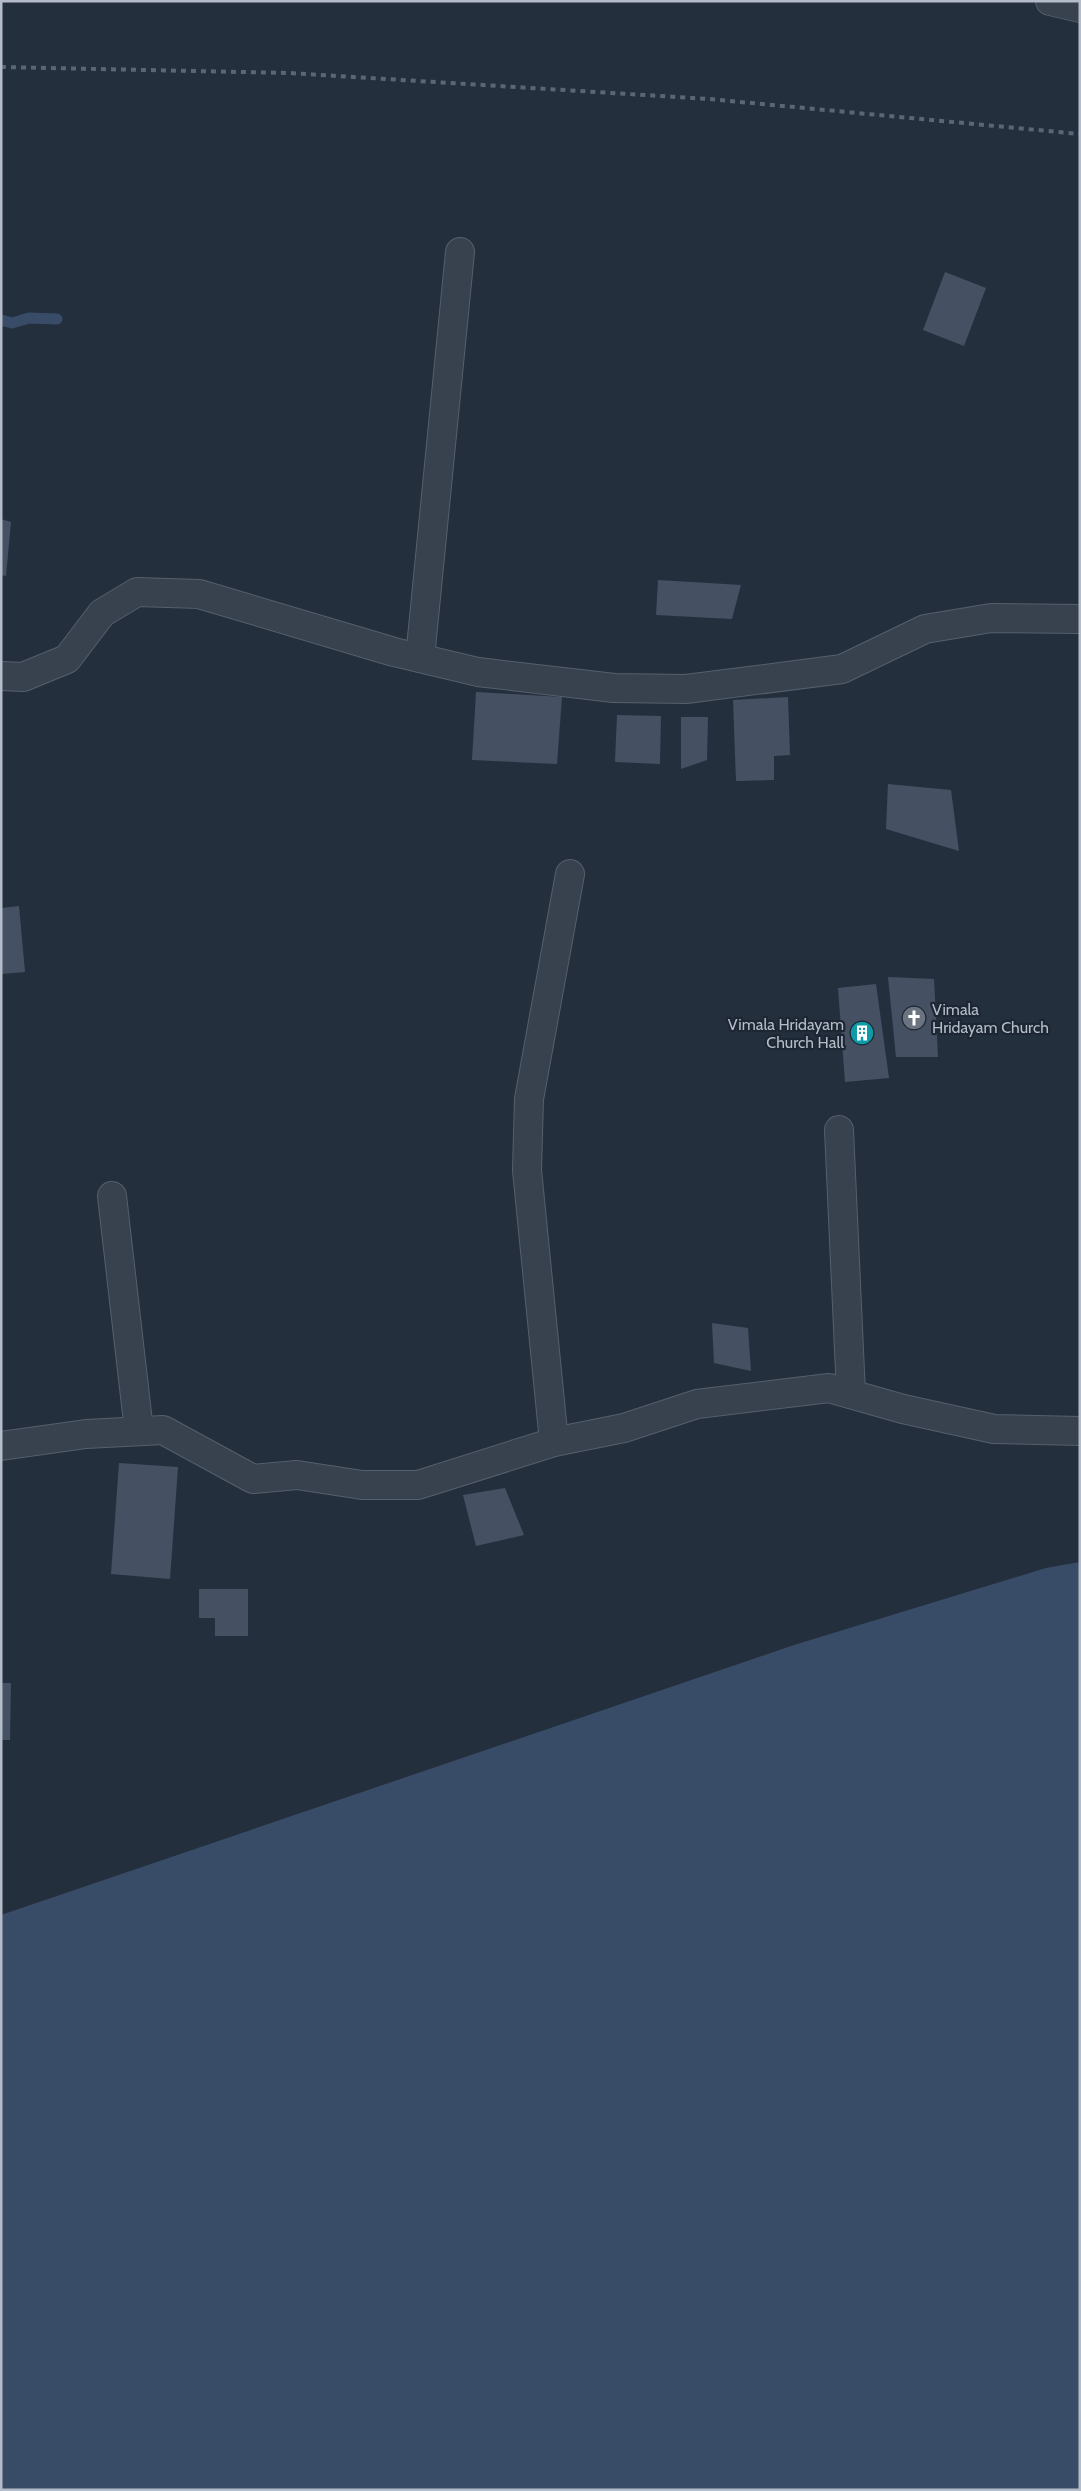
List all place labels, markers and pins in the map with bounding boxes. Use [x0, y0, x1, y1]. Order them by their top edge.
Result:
place label: Vimala Hridayam Church [932, 1000, 1049, 1037]
church icon: Vimala Hridayam Church [901, 1005, 927, 1031]
place label: Vimala Hridayam Church Hall [728, 1015, 844, 1052]
building icon: Vimala Hridayam Church Hall [849, 1020, 875, 1046]

